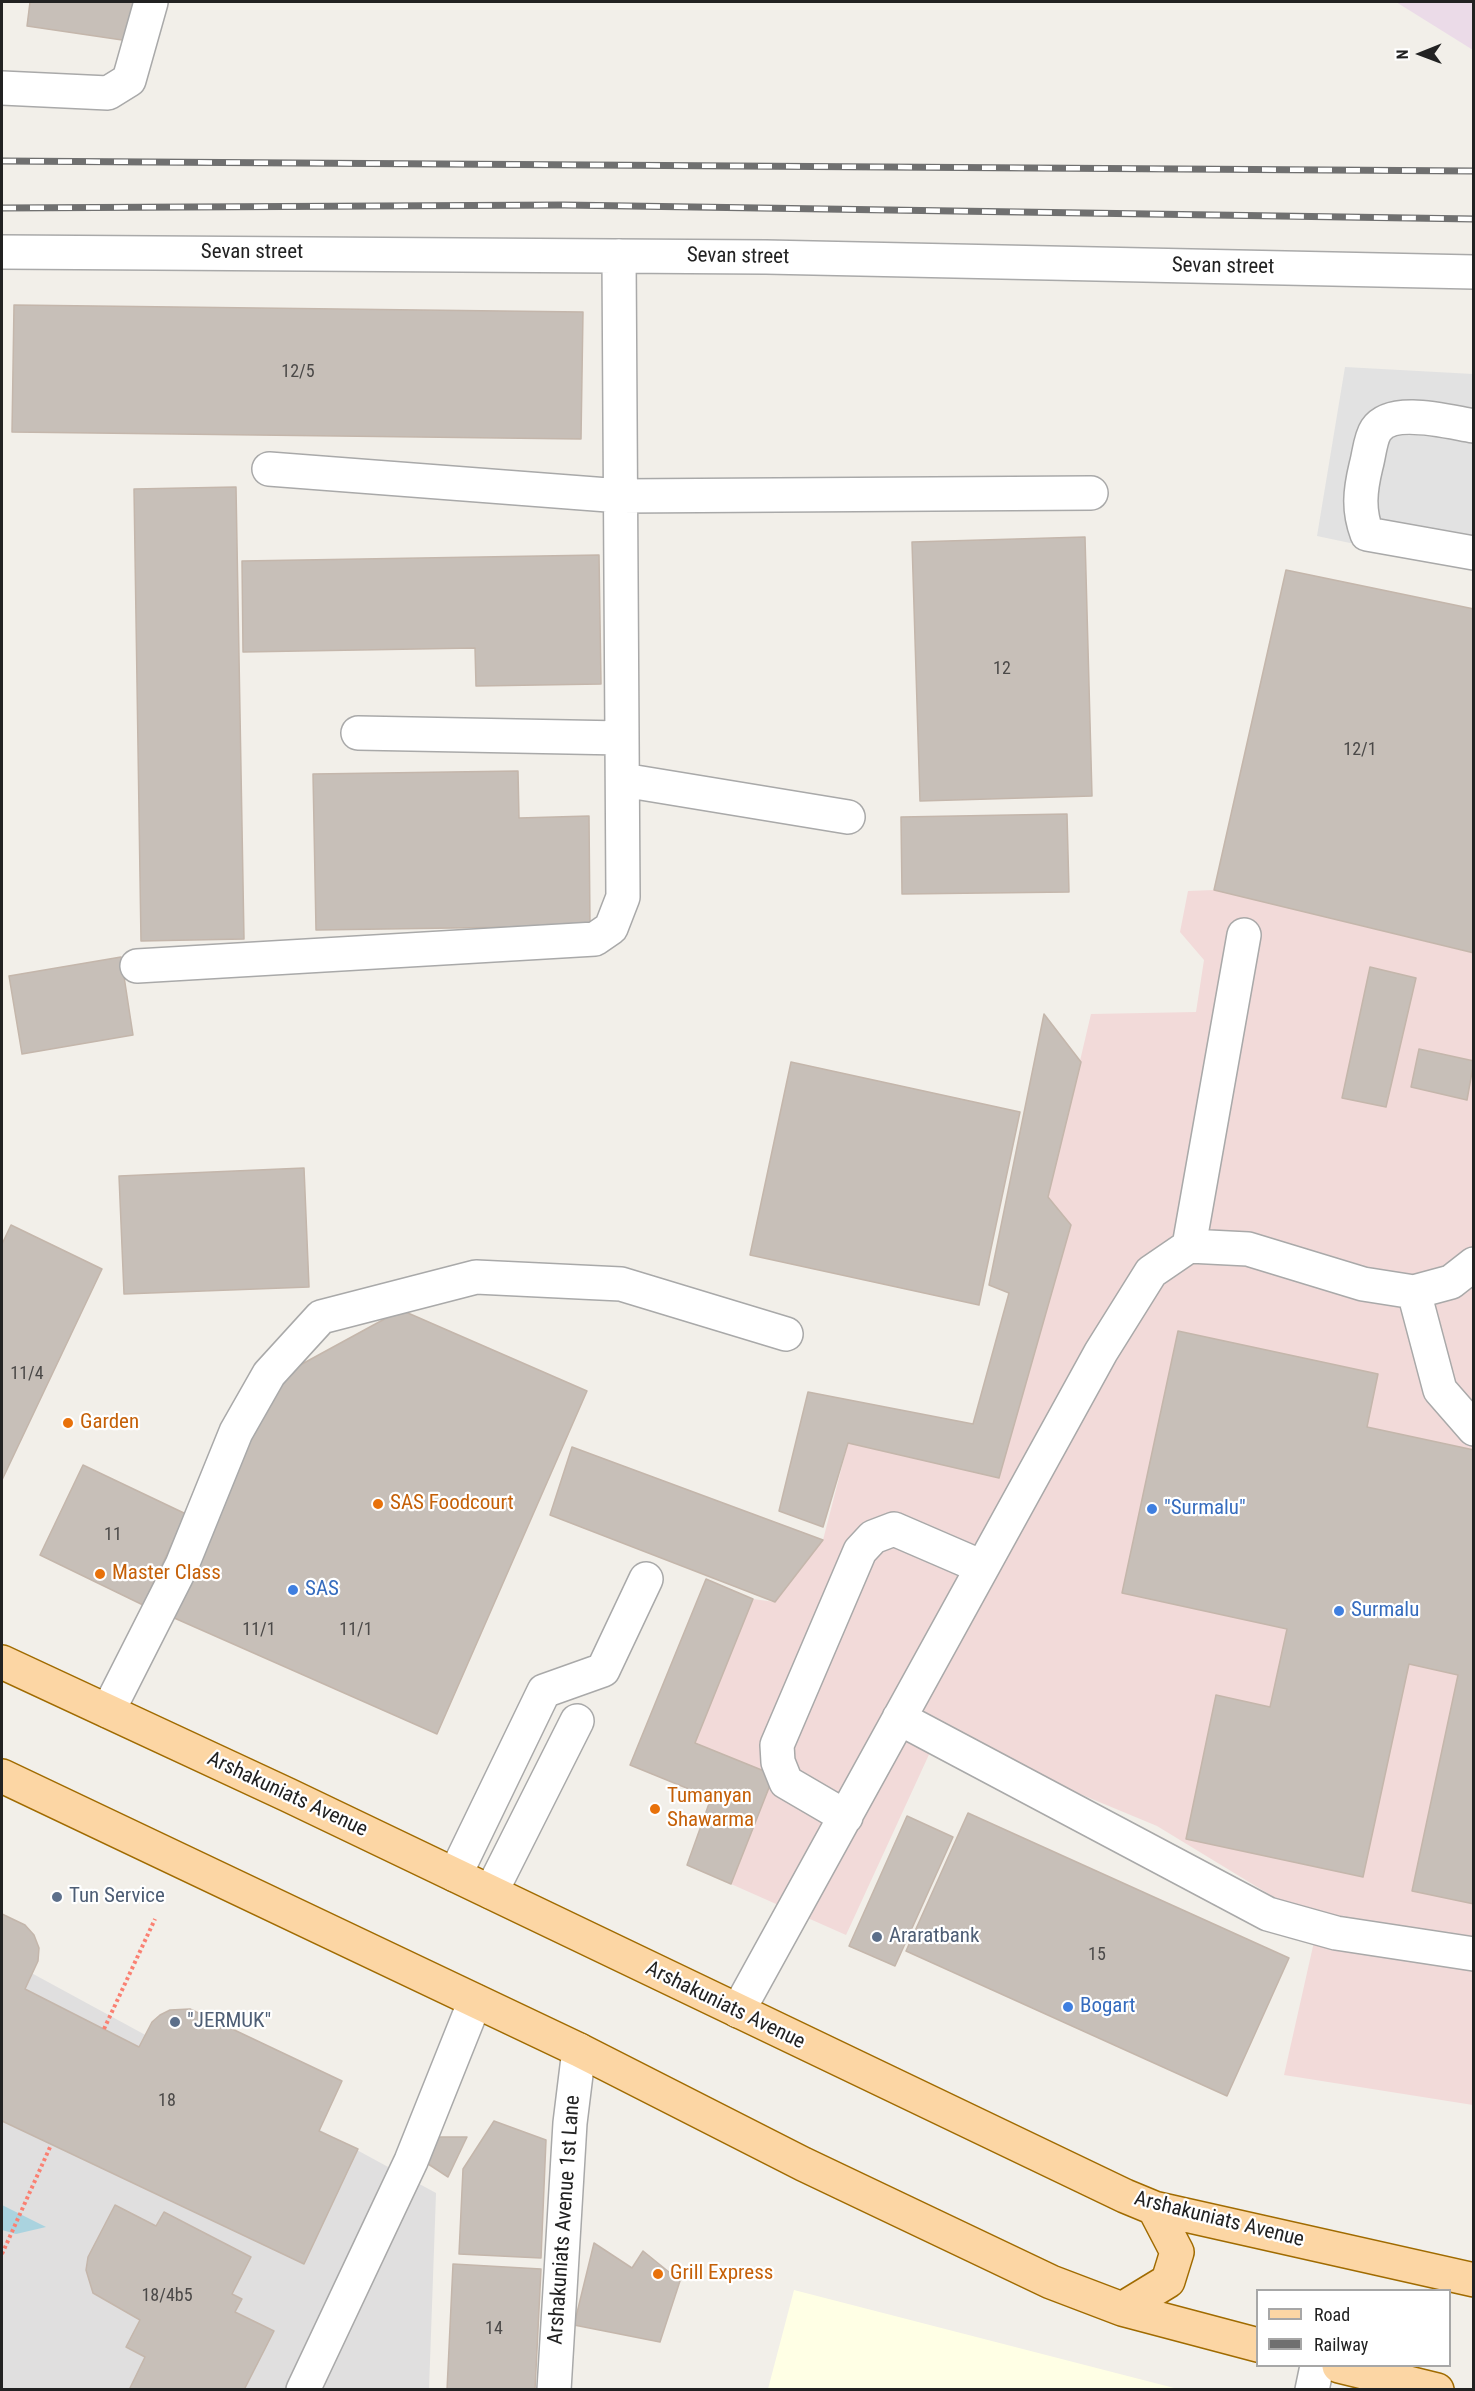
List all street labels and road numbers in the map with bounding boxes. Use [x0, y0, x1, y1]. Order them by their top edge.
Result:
street label: Sevan street [201, 240, 303, 266]
street label: Sevan street [687, 244, 789, 270]
street label: Sevan street [1172, 254, 1274, 280]
street label: Arshakuniats Avenue [203, 1747, 371, 1843]
street label: Arshakuniats Avenue [641, 1957, 809, 2055]
street label: Arshakuniats Avenue 1st Lane [544, 2094, 586, 2346]
street label: Arshakuniats Avenue [1132, 2187, 1306, 2253]

